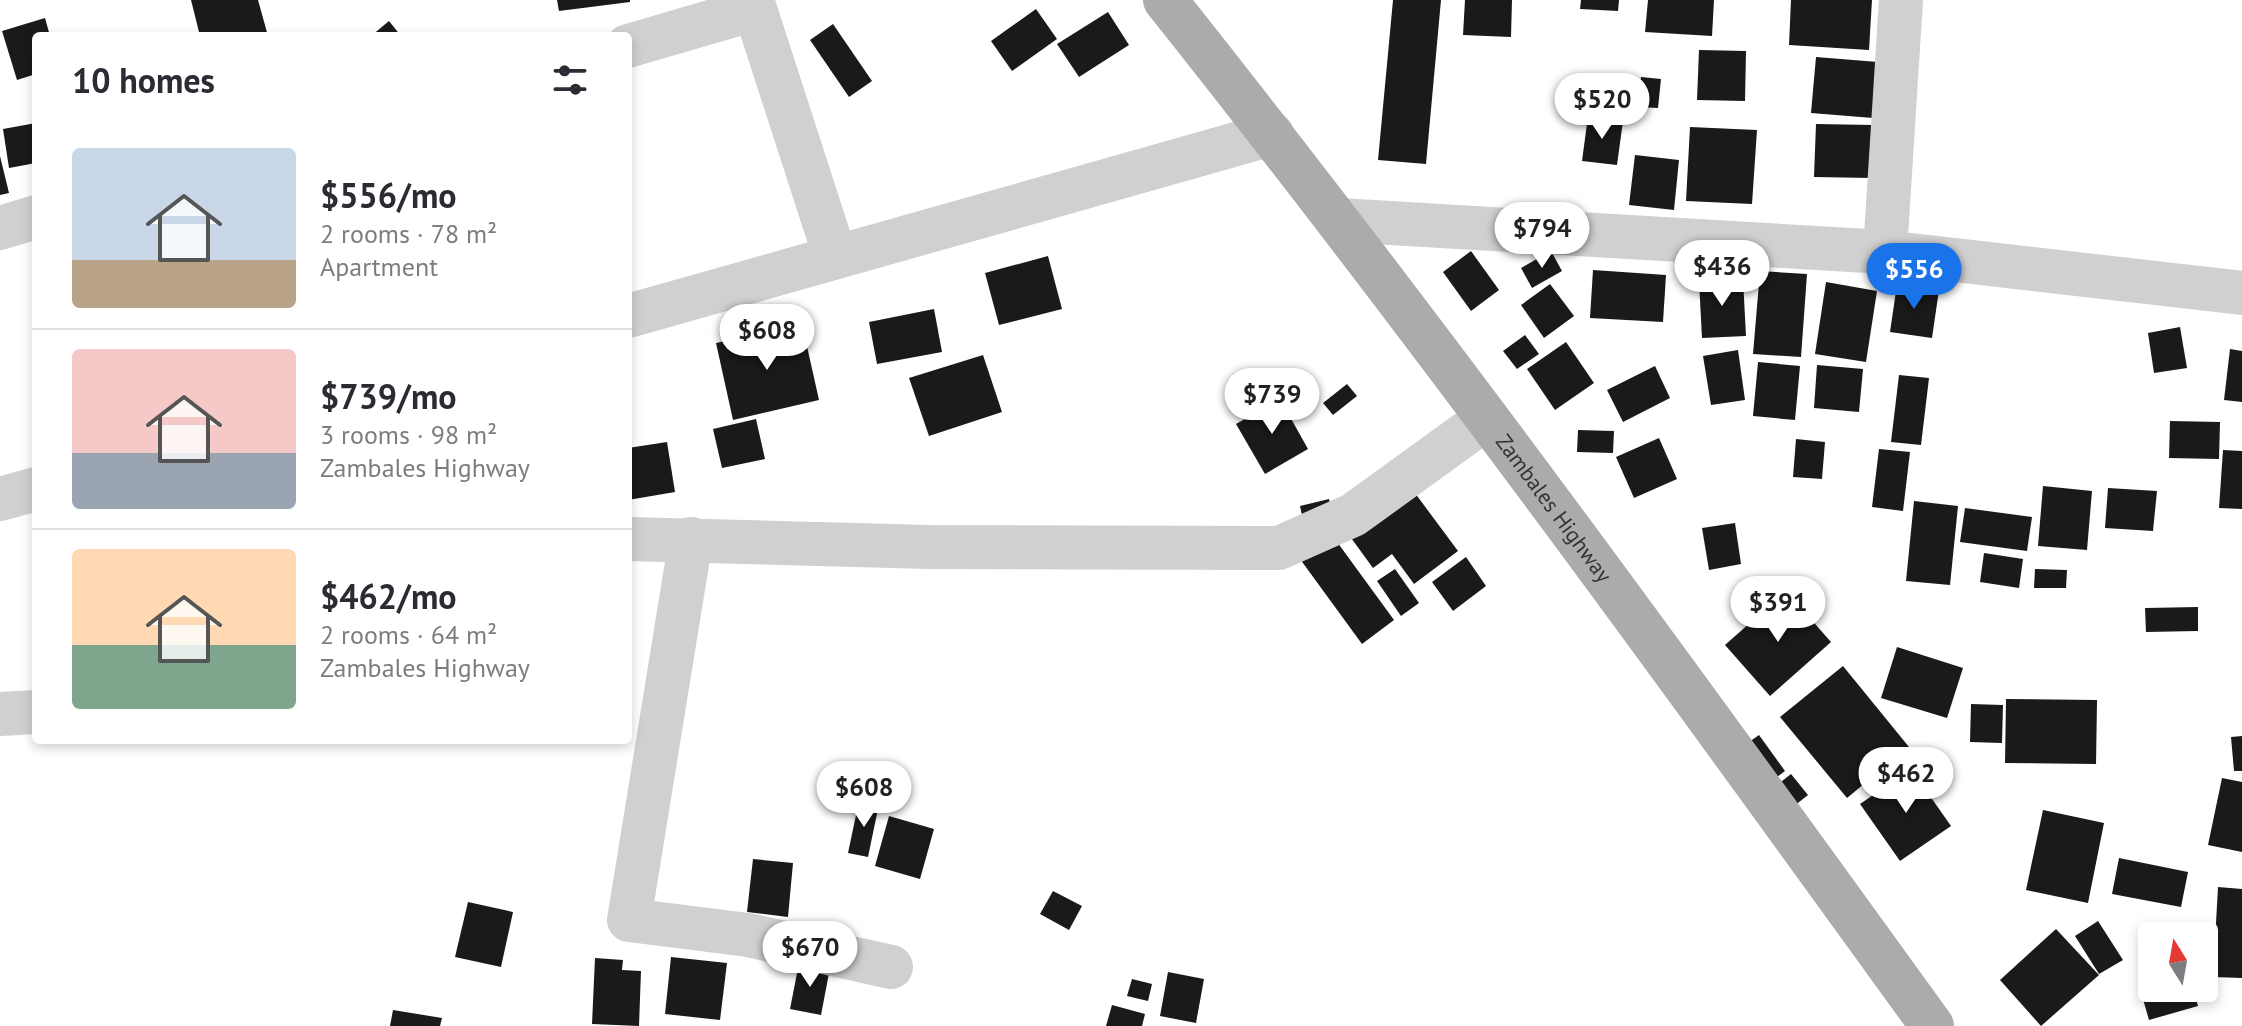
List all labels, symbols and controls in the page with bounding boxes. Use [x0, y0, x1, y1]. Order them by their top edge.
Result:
text: 10 homes [72, 58, 215, 102]
icon: filters [548, 58, 592, 102]
pin: $520 [1555, 73, 1649, 141]
text: $520 [1573, 82, 1631, 115]
text: $556/mo [320, 173, 457, 217]
icon: home [136, 180, 232, 276]
pin: $794 [1495, 202, 1589, 270]
text: $794 [1513, 211, 1571, 244]
text: 2 rooms · 78 m² [320, 217, 497, 250]
pin: $436 [1675, 240, 1769, 308]
pin: $556 [1867, 243, 1961, 311]
text: $436 [1693, 249, 1751, 282]
text: Apartment [320, 250, 438, 283]
text: $556 [1885, 252, 1943, 285]
pin: $608 [720, 304, 814, 372]
text: $608 [738, 313, 796, 346]
pin: $739 [1225, 368, 1319, 436]
text: $739/mo [320, 374, 457, 418]
text: $739 [1243, 377, 1301, 410]
icon: home [136, 381, 232, 477]
text: 3 rooms · 98 m² [320, 418, 497, 451]
street label: Zambales Highway [1490, 428, 1619, 588]
text: Zambales Highway [320, 451, 530, 484]
text: $462/mo [320, 574, 457, 618]
pin: $391 [1731, 576, 1825, 644]
icon: home [136, 581, 232, 677]
text: $391 [1749, 585, 1807, 618]
text: 2 rooms · 64 m² [320, 618, 497, 651]
text: Zambales Highway [320, 651, 530, 684]
pin: $462 [1859, 747, 1953, 815]
text: $462 [1877, 756, 1935, 789]
pin: $608 [817, 761, 911, 829]
text: $608 [835, 770, 893, 803]
pin: $670 [763, 921, 857, 989]
north arrow [2138, 922, 2218, 1002]
map controls [2138, 922, 2218, 1002]
text: $670 [781, 930, 839, 963]

